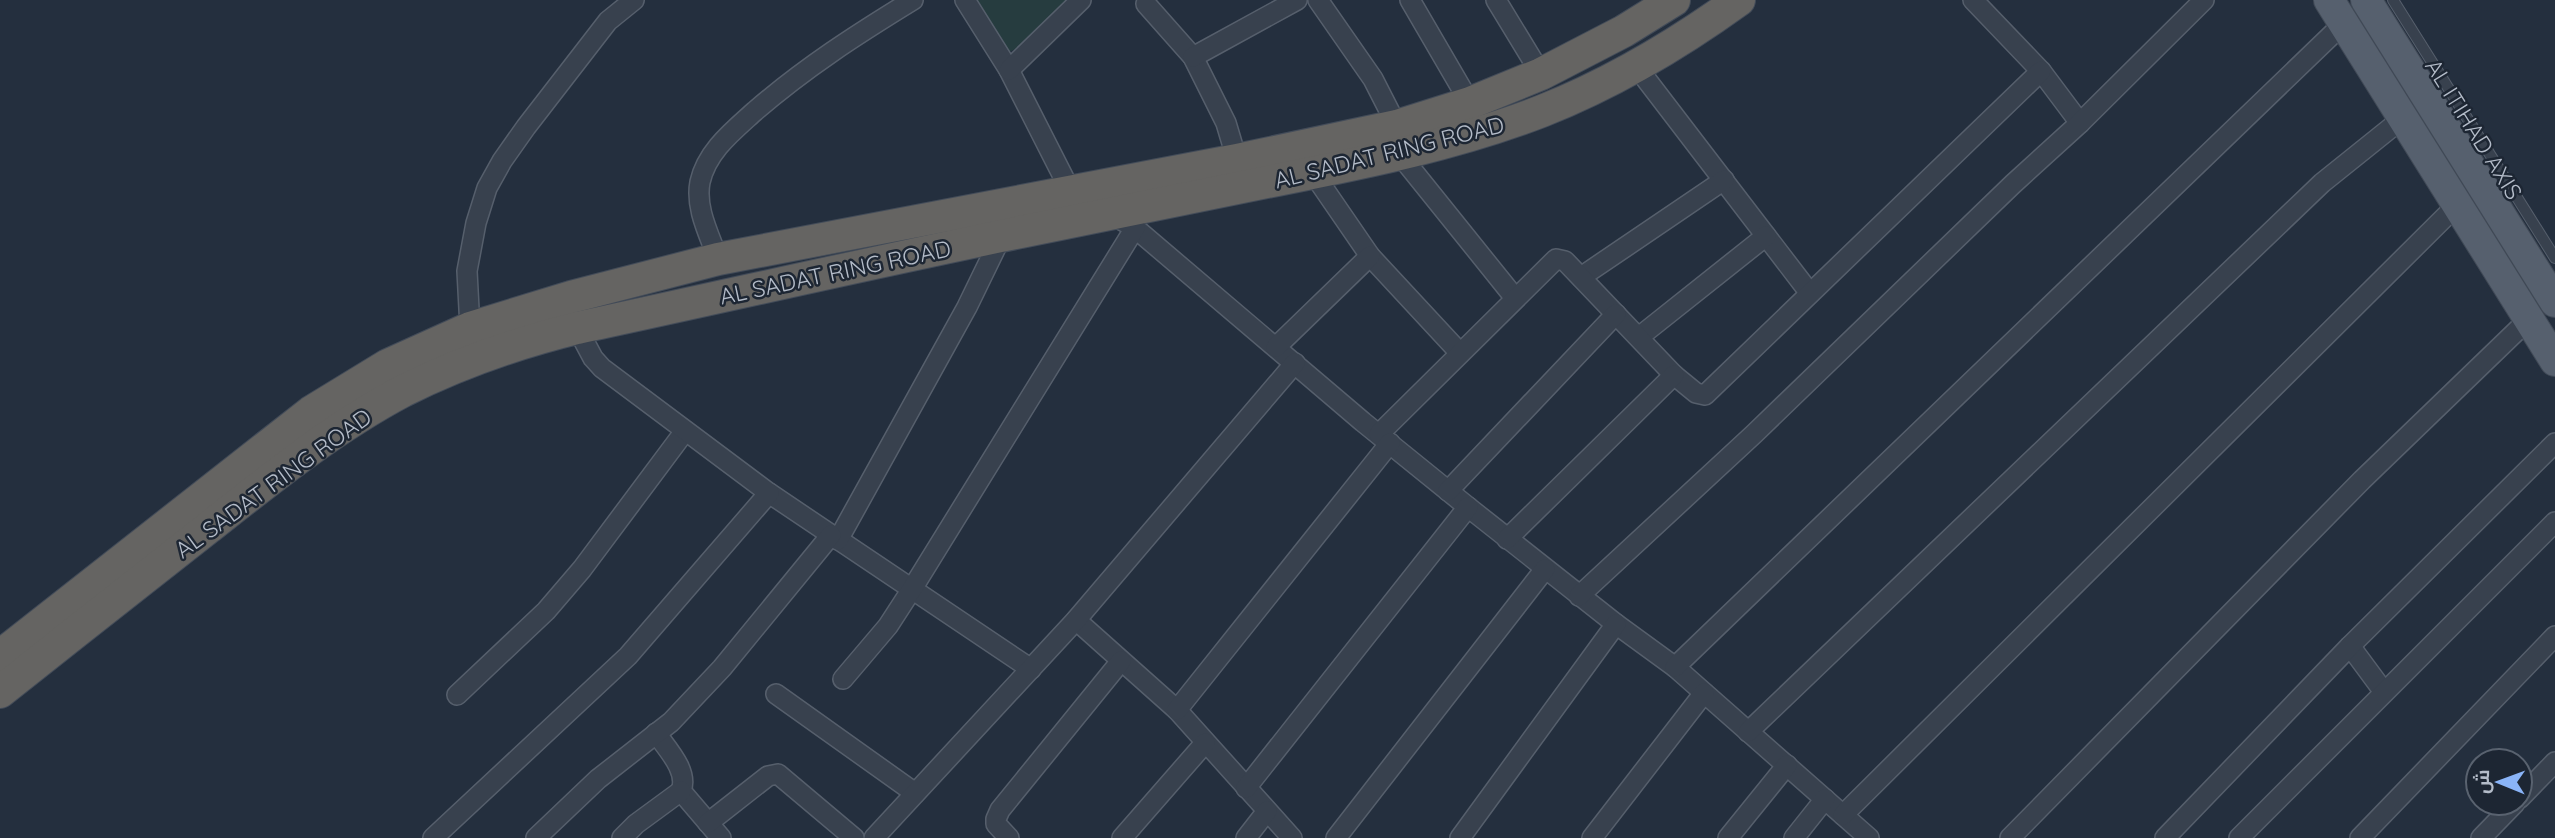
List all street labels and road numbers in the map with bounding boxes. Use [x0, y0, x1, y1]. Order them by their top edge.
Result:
street label: AL ITIHAD AXIS [2419, 53, 2529, 205]
street label: AL SADAT RING ROAD [1271, 109, 1507, 195]
street label: AL SADAT RING ROAD [717, 233, 953, 311]
street label: AL SADAT RING ROAD [169, 402, 377, 564]

